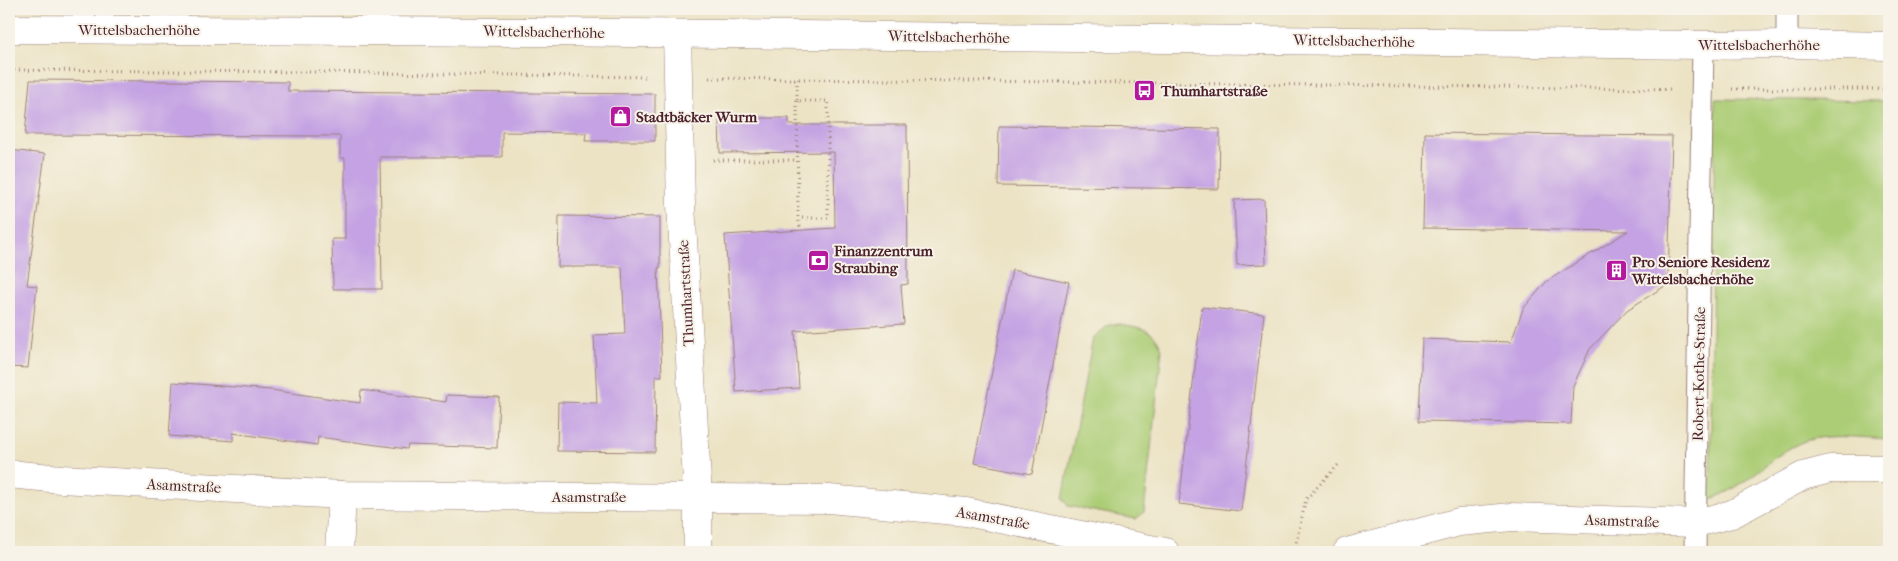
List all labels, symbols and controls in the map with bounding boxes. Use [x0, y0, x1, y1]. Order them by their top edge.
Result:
street label: Wittelsbacherhöhe [77, 21, 200, 39]
street label: Wittelsbacherhöhe [482, 22, 606, 42]
street label: Wittelsbacherhöhe [887, 27, 1011, 47]
street label: Wittelsbacherhöhe [1292, 31, 1416, 51]
street label: Wittelsbacherhöhe [1697, 36, 1820, 54]
bus stop icon: Thumhartstraße [1133, 79, 1157, 103]
place label: Thumhartstraße [1160, 82, 1268, 100]
shop icon: Stadtbäcker Wurm [608, 105, 632, 129]
place label: Stadtbäcker Wurm [636, 108, 758, 126]
street label: Thumhartstraße [674, 239, 698, 347]
place label: Finanzzentrum Straubing [833, 242, 933, 277]
bank icon: Finanzzentrum Straubing [806, 248, 830, 272]
place label: Pro Seniore Residenz Wittelsbacherhöhe [1631, 253, 1770, 288]
building icon: Pro Seniore Residenz Wittelsbacherhöhe [1604, 259, 1628, 283]
street label: Robert-Kothe-Straße [1689, 306, 1709, 441]
street label: Asamstraße [145, 475, 222, 497]
street label: Asamstraße [551, 488, 627, 506]
street label: Asamstraße [954, 502, 1032, 533]
street label: Asamstraße [1583, 511, 1660, 531]

